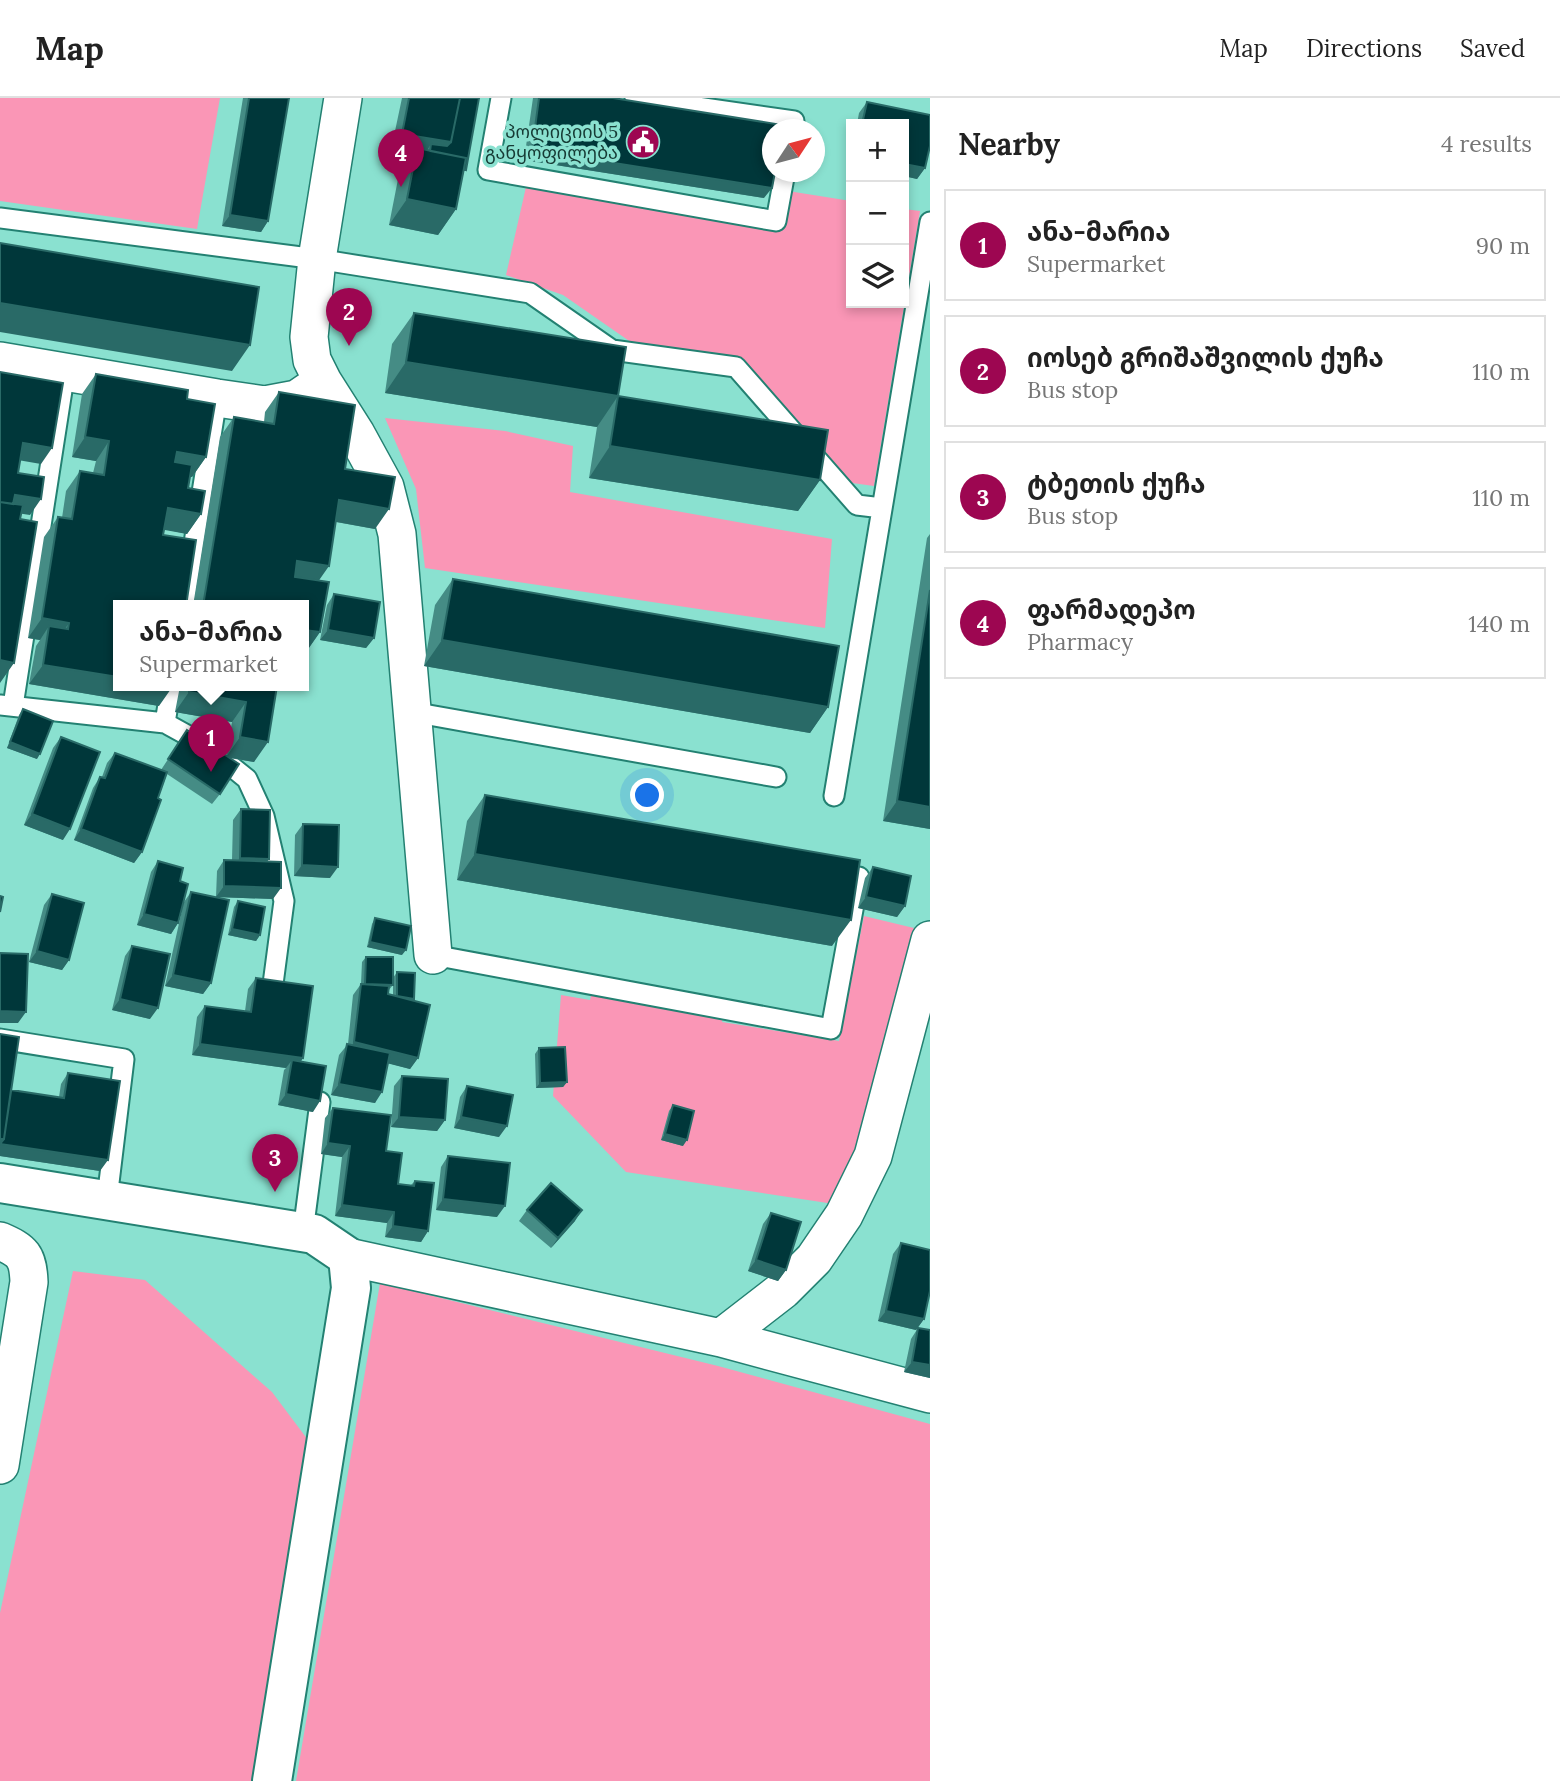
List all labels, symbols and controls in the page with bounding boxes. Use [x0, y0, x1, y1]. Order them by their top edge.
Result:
text: Map [35, 27, 104, 69]
text: Map [1219, 33, 1268, 64]
text: Directions [1306, 33, 1422, 64]
text: Saved [1460, 33, 1525, 64]
north arrow [762, 119, 825, 182]
map controls [846, 119, 909, 308]
button: + [846, 119, 909, 182]
place label: პოლიციის 5 განყოფილება [485, 120, 618, 164]
public building icon: პოლიციის 5 განყოფილება [624, 123, 662, 161]
text: Nearby [958, 125, 1060, 163]
pin: 4 [378, 129, 424, 187]
text: 4 results [1441, 129, 1532, 158]
button: − [846, 182, 909, 245]
text: ანა-მარია [1027, 215, 1170, 248]
text: 1 [978, 231, 988, 260]
text: 90 m [1476, 231, 1530, 260]
button: layers [846, 245, 909, 308]
text: Supermarket [1027, 249, 1165, 278]
pin: 2 [326, 288, 372, 346]
text: იოსებ გრიშაშვილის ქუჩა [1027, 341, 1384, 374]
text: 2 [977, 357, 989, 386]
text: 110 m [1472, 357, 1530, 386]
text: Bus stop [1027, 375, 1118, 404]
text: ტბეთის ქუჩა [1027, 467, 1206, 500]
text: 3 [977, 483, 989, 512]
text: 110 m [1472, 483, 1530, 512]
text: Bus stop [1027, 501, 1118, 530]
text: ფარმადეპო [1027, 593, 1196, 626]
popup [113, 600, 309, 691]
text: 4 [977, 609, 989, 638]
text: 140 m [1468, 609, 1530, 638]
text: ანა-მარია [139, 615, 283, 648]
text: Pharmacy [1027, 627, 1133, 656]
text: Supermarket [139, 649, 278, 678]
pin: 1 [188, 714, 234, 772]
your location [630, 778, 664, 812]
pin: 3 [252, 1134, 298, 1192]

